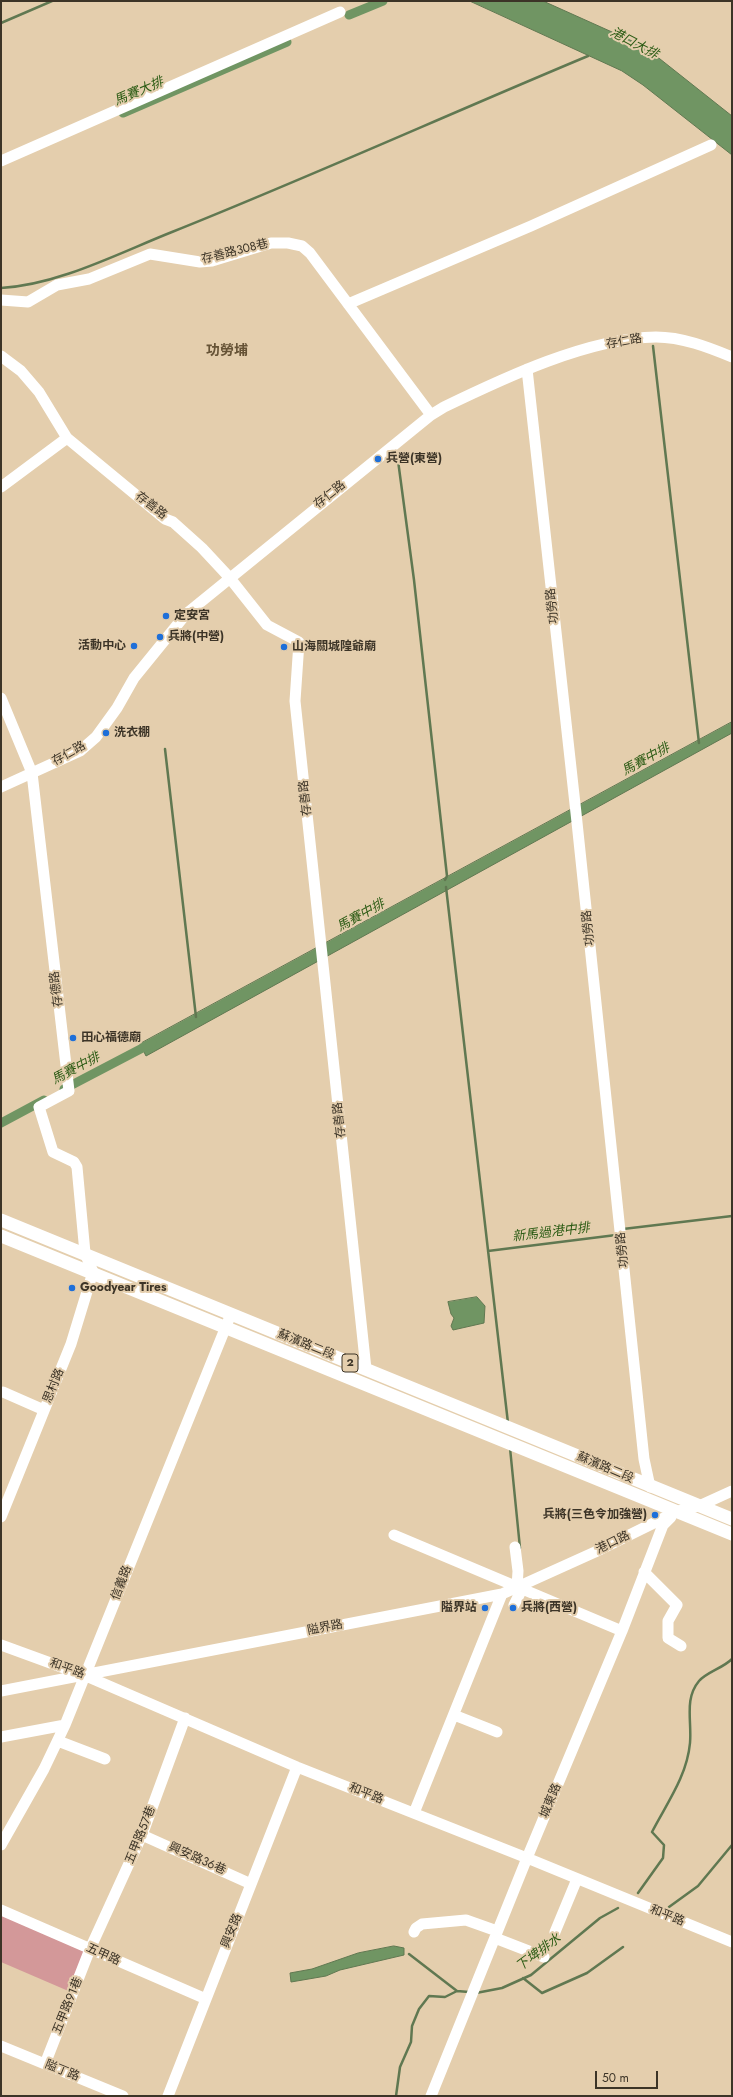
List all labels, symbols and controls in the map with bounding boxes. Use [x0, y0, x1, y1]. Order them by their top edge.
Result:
water label: 港口大排 [607, 25, 661, 63]
water label: 馬賽大排 [112, 75, 166, 109]
street label: 存善路308巷 [200, 237, 270, 267]
street label: 存仁路 [605, 332, 643, 352]
district label: 功勞埔 [206, 344, 248, 360]
place label: 兵營(東營) [386, 452, 442, 466]
marker: 兵營(東營) [373, 454, 383, 464]
street label: 存仁路 [311, 478, 349, 512]
street label: 存善路 [132, 489, 170, 523]
street label: 功勞路 [544, 587, 562, 625]
place label: 定安宮 [174, 609, 210, 623]
marker: 定安宮 [161, 611, 171, 621]
place label: 兵將(中營) [168, 630, 224, 644]
marker: 兵將(中營) [155, 632, 165, 642]
place label: 活動中心 [78, 639, 126, 653]
place label: 山海關城隍爺廟 [292, 640, 376, 654]
marker: 活動中心 [129, 641, 139, 651]
marker: 山海關城隍爺廟 [279, 642, 289, 652]
place label: 洗衣棚 [114, 726, 150, 740]
marker: 洗衣棚 [101, 728, 111, 738]
street label: 存仁路 [50, 739, 88, 769]
water label: 馬賽中排 [619, 741, 673, 779]
street label: 存善路 [297, 779, 315, 817]
water label: 馬賽中排 [334, 897, 388, 935]
street label: 功勞路 [580, 909, 598, 947]
street label: 存德路 [48, 970, 66, 1008]
place label: 田心福德廟 [81, 1031, 141, 1045]
marker: 田心福德廟 [68, 1033, 78, 1043]
water label: 馬賽中排 [49, 1050, 103, 1088]
street label: 存善路 [331, 1101, 349, 1139]
water label: 新馬過港中排 [511, 1221, 591, 1245]
street label: 功勞路 [614, 1231, 632, 1269]
place label: Goodyear Tires [80, 1281, 166, 1295]
marker: Goodyear Tires [67, 1283, 77, 1293]
street label: 蘇濱路二段 [275, 1327, 337, 1363]
road number: 2 [342, 1354, 358, 1372]
street label: 思村路 [41, 1367, 67, 1405]
street label: 蘇濱路二段 [575, 1450, 635, 1486]
place label: 兵將(三色令加強營) [543, 1508, 647, 1522]
marker: 兵將(三色令加強營) [650, 1510, 660, 1520]
street label: 港口路 [594, 1529, 632, 1557]
street label: 信義路 [109, 1564, 135, 1602]
place label: 隘界站 [441, 1601, 477, 1615]
place label: 兵將(西營) [521, 1601, 577, 1615]
marker: 隘界站 [480, 1603, 490, 1613]
marker: 兵將(西營) [508, 1603, 518, 1613]
street label: 隘界路 [306, 1617, 344, 1639]
street label: 和平路 [48, 1656, 86, 1682]
street label: 和平路 [347, 1781, 385, 1807]
street label: 城東路 [537, 1782, 565, 1820]
street label: 五甲路57巷 [123, 1804, 159, 1866]
street label: 興安路36巷 [166, 1840, 228, 1878]
street label: 和平路 [648, 1903, 686, 1929]
street label: 興安路 [219, 1912, 245, 1950]
water label: 下埤排水 [514, 1931, 564, 1975]
street label: 五甲路 [84, 1941, 122, 1969]
street label: 五甲路91巷 [50, 1975, 86, 2037]
street label: 隘丁路 [43, 2058, 81, 2084]
scale bar [597, 2063, 660, 2089]
text: 50 m [602, 2069, 629, 2087]

